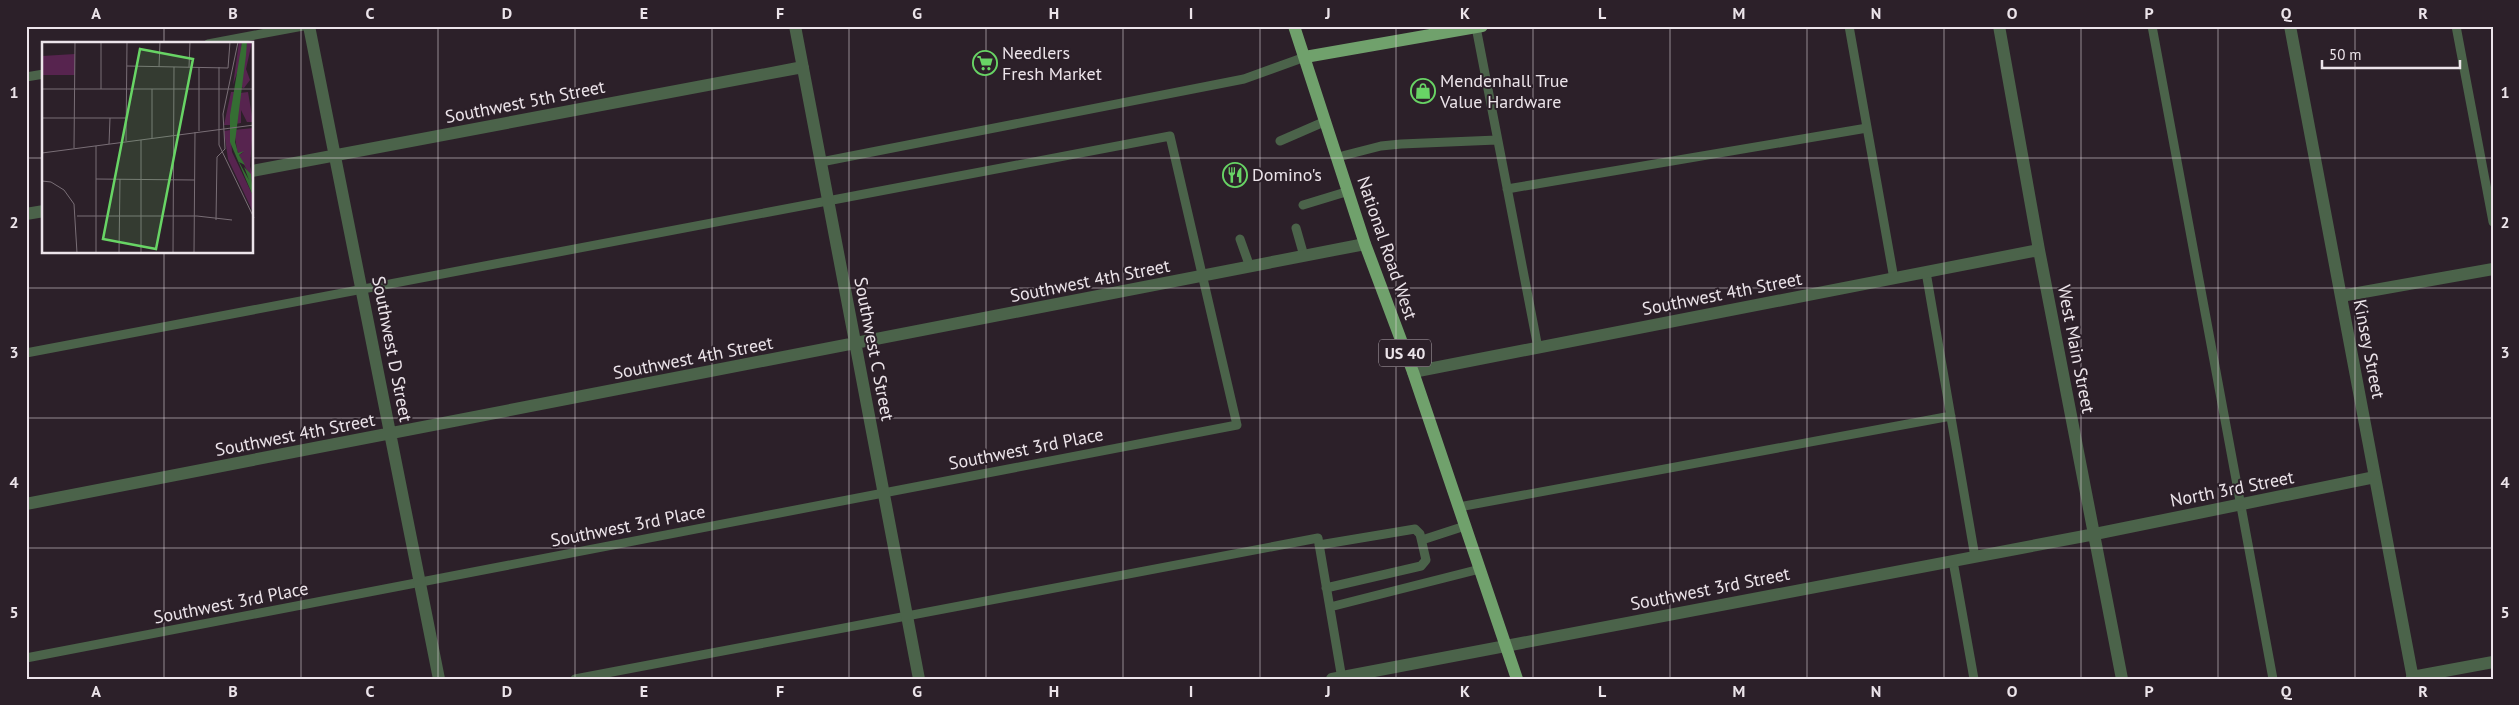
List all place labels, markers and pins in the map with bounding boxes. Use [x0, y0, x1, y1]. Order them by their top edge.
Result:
place label: Needlers Fresh Market [1002, 41, 1102, 85]
supermarket icon: Needlers Fresh Market [972, 50, 998, 76]
place label: Mendenhall True Value Hardware [1439, 69, 1569, 113]
shop icon: Mendenhall True Value Hardware [1410, 78, 1436, 104]
restaurant icon: Domino's [1222, 162, 1248, 188]
place label: Domino's [1252, 163, 1322, 186]

